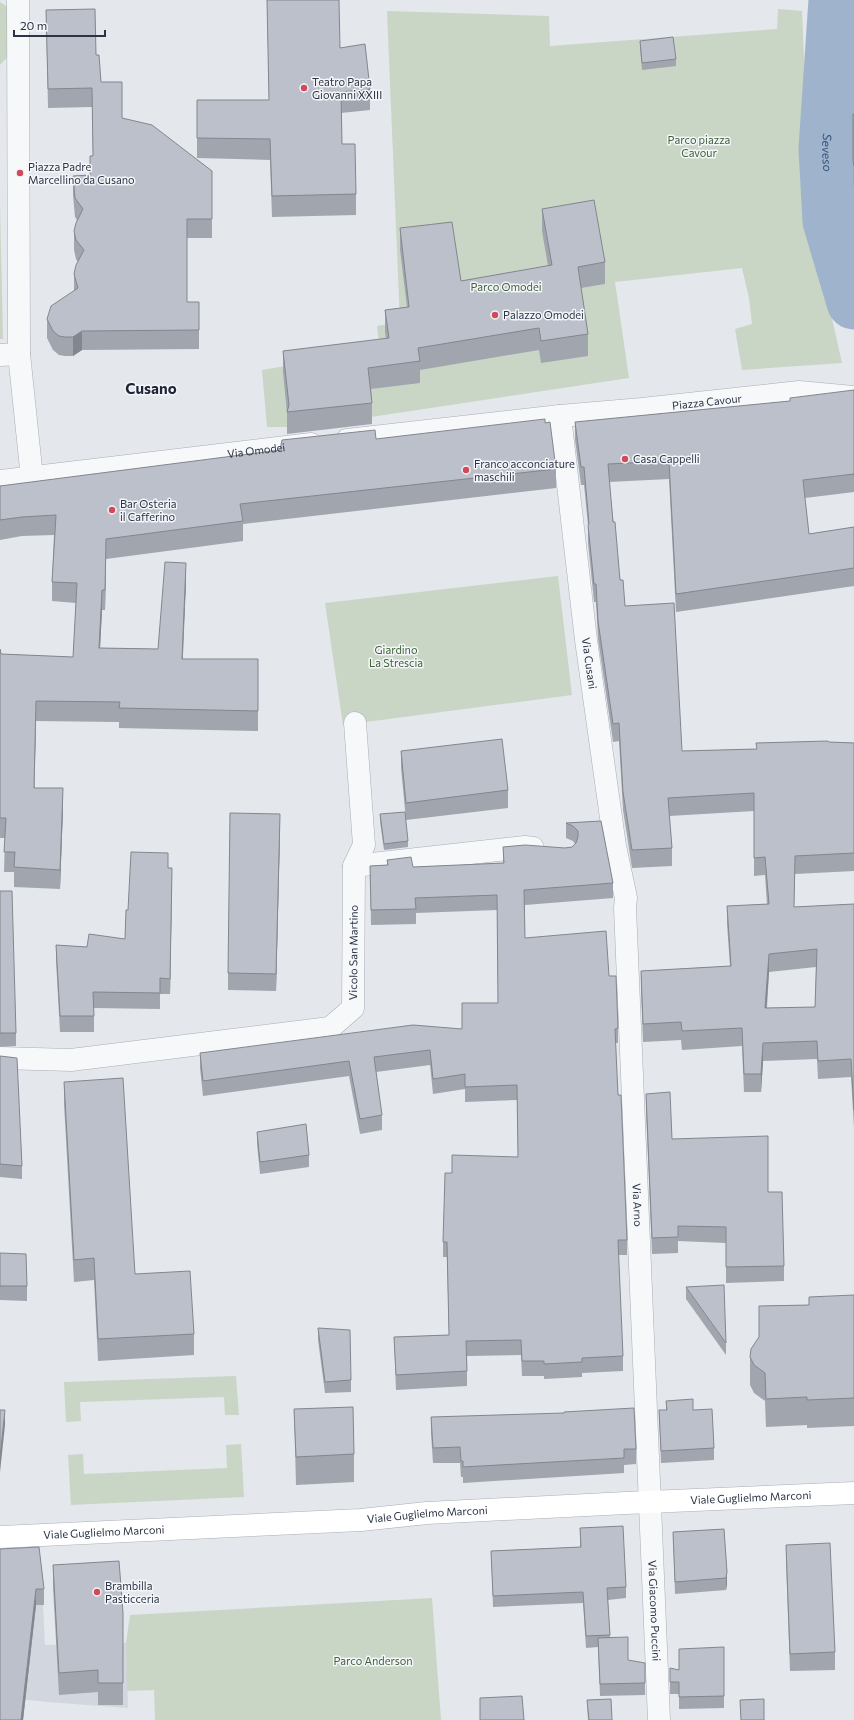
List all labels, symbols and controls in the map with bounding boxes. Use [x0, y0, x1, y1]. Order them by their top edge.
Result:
scale bar [14, 12, 105, 38]
text: 20 m [20, 18, 47, 32]
place label: Teatro Papa Giovanni XXIII [312, 75, 382, 101]
marker: Teatro Papa Giovanni XXIII [299, 83, 309, 93]
park label: Parco piazza Cavour [668, 133, 730, 159]
water label: Seveso [820, 133, 835, 172]
place label: Piazza Padre Marcellino da Cusano [28, 160, 135, 186]
marker: Piazza Padre Marcellino da Cusano [15, 168, 25, 178]
park label: Parco Omodei [470, 280, 542, 293]
place label: Palazzo Omodei [503, 308, 584, 321]
marker: Palazzo Omodei [490, 310, 500, 320]
district label: Cusano [125, 379, 177, 397]
street label: Piazza Cavour [671, 391, 743, 412]
street label: Via Omodei [226, 440, 286, 460]
place label: Casa Cappelli [633, 452, 700, 465]
marker: Casa Cappelli [620, 454, 630, 464]
place label: Franco acconciature maschili [474, 457, 575, 483]
marker: Franco acconciature maschili [461, 465, 471, 475]
place label: Bar Osteria il Cafferino [120, 497, 177, 523]
marker: Bar Osteria il Cafferino [107, 505, 117, 515]
street label: Via Cusani [580, 637, 600, 690]
park label: Giardino La Strescia [369, 643, 423, 669]
street label: Vicolo San Martino [346, 904, 360, 1000]
street label: Via Arno [631, 1183, 645, 1227]
street label: Viale Guglielmo Marconi [690, 1488, 812, 1506]
street label: Viale Guglielmo Marconi [366, 1503, 488, 1525]
street label: Viale Guglielmo Marconi [43, 1522, 165, 1541]
street label: Via Giacomo Puccini [646, 1560, 664, 1662]
place label: Brambilla Pasticceria [105, 1579, 160, 1605]
marker: Brambilla Pasticceria [92, 1587, 102, 1597]
park label: Parco Anderson [333, 1654, 413, 1667]

